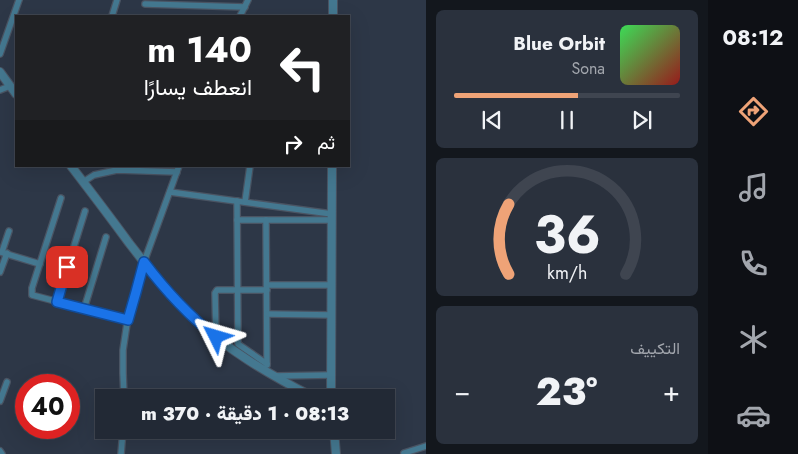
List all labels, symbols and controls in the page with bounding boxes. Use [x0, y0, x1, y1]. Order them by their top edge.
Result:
text: 08:12 [722, 21, 784, 53]
text: 140 m [147, 25, 252, 75]
text: Blue Orbit [513, 30, 605, 57]
icon: left [270, 35, 335, 100]
text: Sona [571, 57, 605, 80]
text: انعطف يسارًا [144, 71, 252, 103]
icon: directions [736, 94, 771, 129]
icon: previous [478, 106, 506, 134]
icon: pause [553, 106, 581, 134]
icon: next [628, 106, 656, 134]
text: ثم [317, 129, 335, 156]
icon: right [279, 130, 307, 158]
icon: music [736, 170, 771, 205]
text: 36 [533, 197, 601, 273]
pin [46, 246, 88, 288]
icon: phone [736, 246, 771, 281]
icon: arrive [53, 253, 81, 281]
text: km/h [547, 260, 587, 286]
position arrow [189, 310, 241, 362]
icon: climate [736, 322, 771, 357]
text: التكييف [630, 337, 680, 360]
text: 23° [536, 364, 598, 419]
text: − [454, 371, 471, 412]
text: + [663, 371, 680, 412]
speed limit sign: 40 [15, 374, 80, 439]
icon: car [736, 398, 771, 433]
text: 08:13 · 1 دقيقة · 370 m [141, 400, 349, 427]

